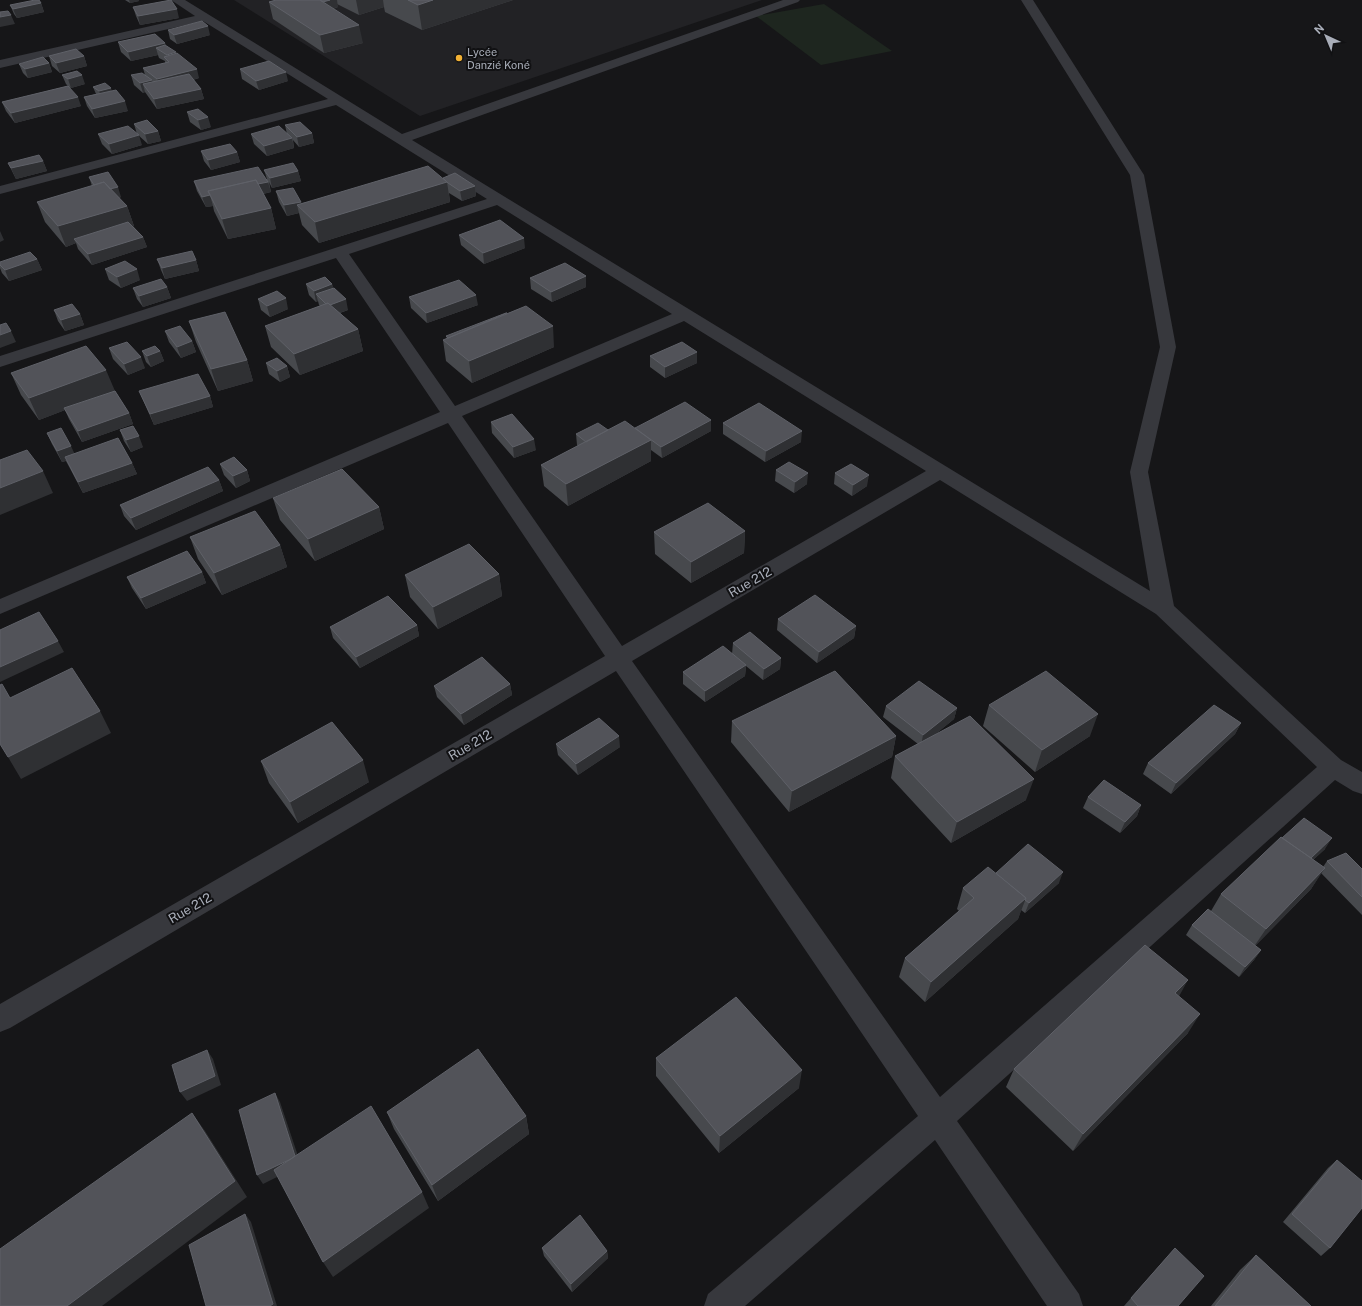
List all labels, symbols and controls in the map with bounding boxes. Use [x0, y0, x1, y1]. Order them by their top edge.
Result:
north arrow [1306, 16, 1346, 56]
text: N [1312, 22, 1326, 36]
place label: Lycée Danzié Koné [467, 46, 530, 71]
marker: Lycée Danzié Koné [454, 53, 464, 63]
street label: Rue 212 [726, 564, 775, 600]
street label: Rue 212 [446, 727, 495, 763]
street label: Rue 212 [166, 890, 215, 926]

